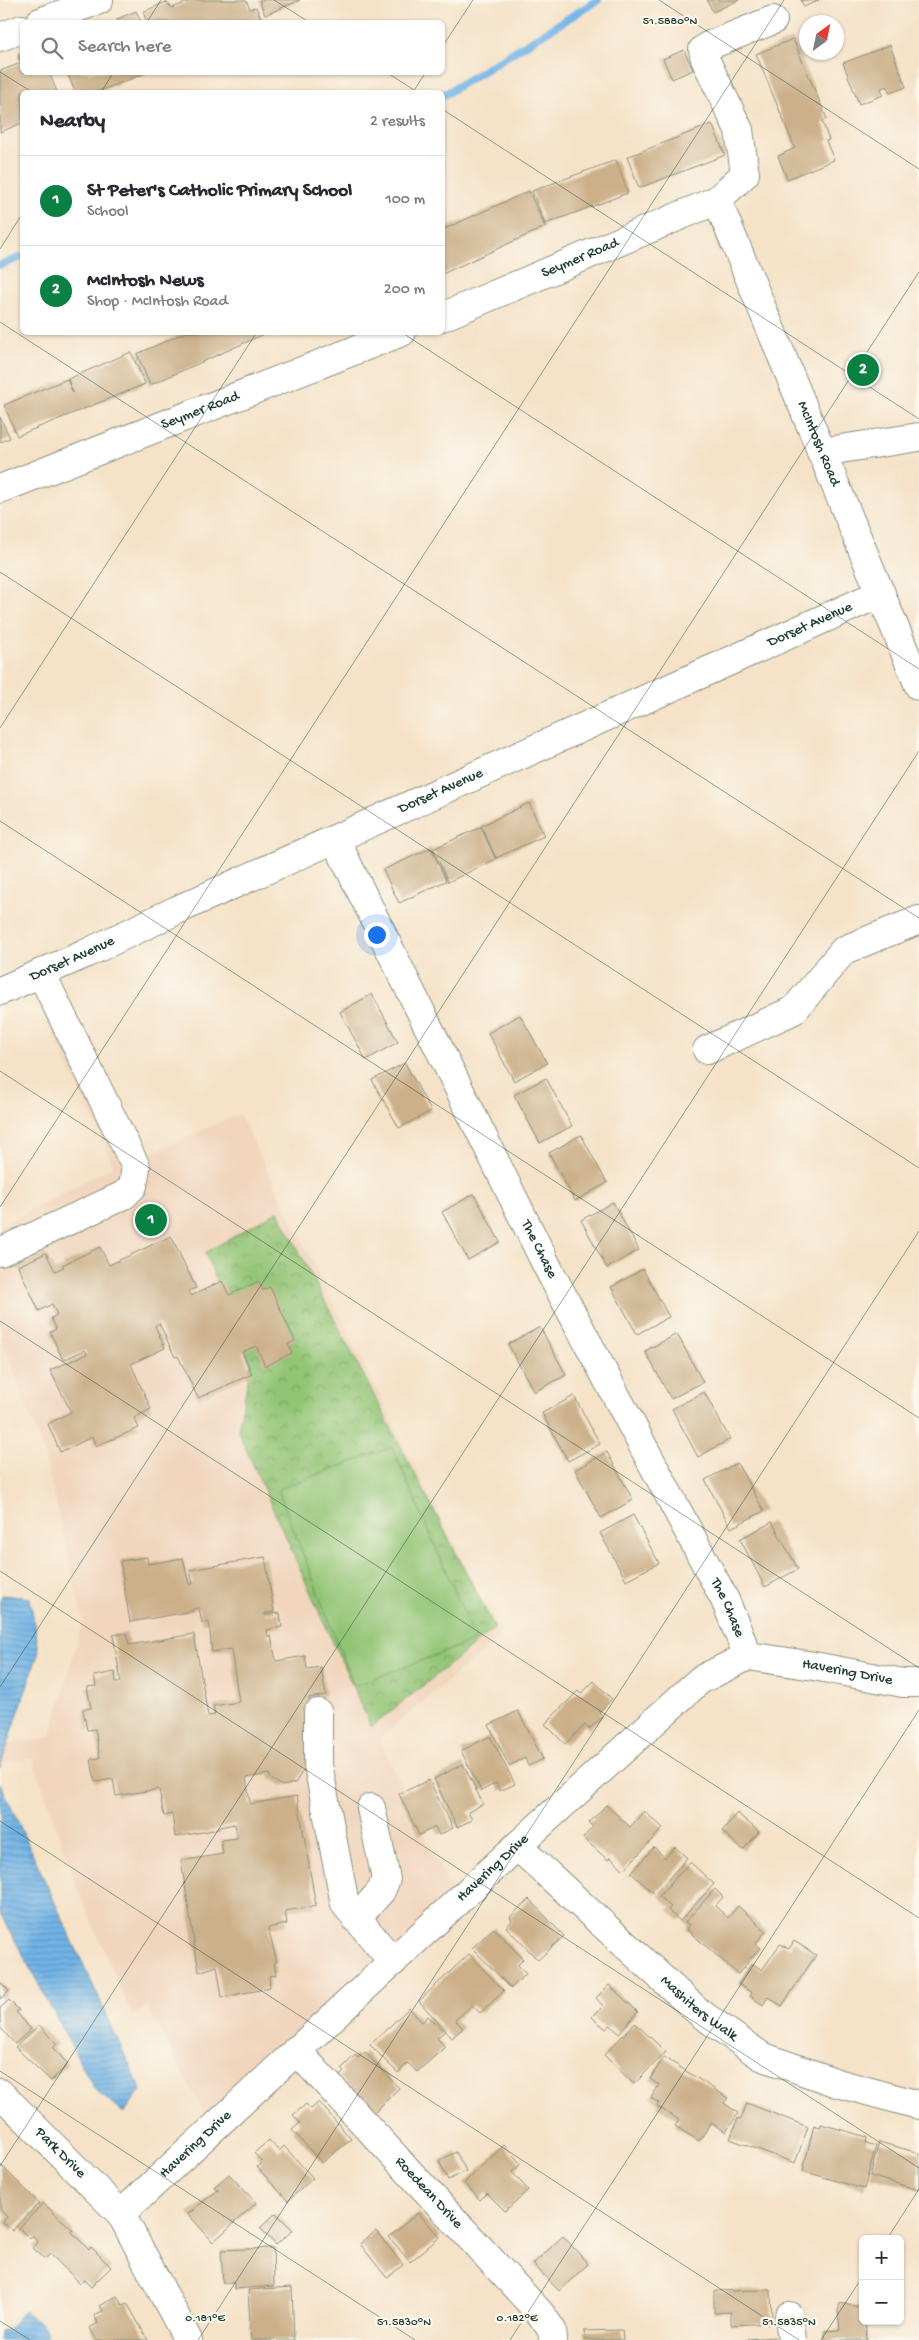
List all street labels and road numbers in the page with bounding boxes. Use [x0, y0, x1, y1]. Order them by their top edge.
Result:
street label: Seymer Road [539, 233, 622, 283]
street label: Seymer Road [159, 387, 243, 434]
street label: McIntosh Road [793, 399, 844, 490]
street label: Dorset Avenue [764, 598, 856, 652]
street label: Dorset Avenue [395, 764, 486, 819]
street label: Dorset Avenue [26, 932, 118, 986]
street label: The Chase [516, 1216, 561, 1282]
street label: The Chase [706, 1574, 748, 1640]
street label: Havering Drive [801, 1655, 894, 1690]
street label: Havering Drive [453, 1830, 533, 1906]
street label: Mashiters Walk [656, 1972, 742, 2046]
street label: Havering Drive [156, 2107, 236, 2182]
street label: Park Drive [30, 2123, 90, 2183]
street label: Roedean Drive [391, 2153, 467, 2233]

